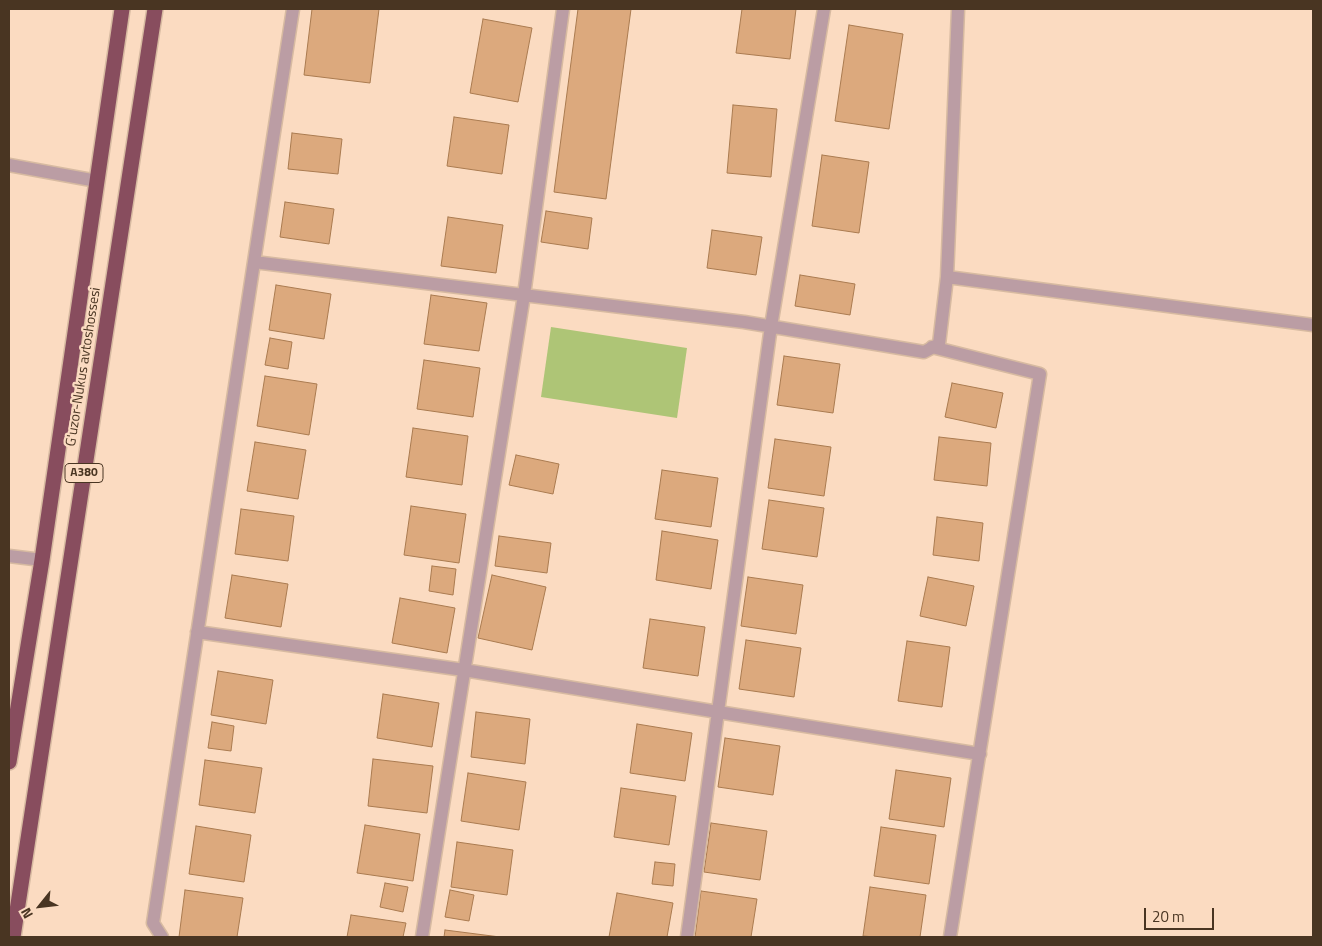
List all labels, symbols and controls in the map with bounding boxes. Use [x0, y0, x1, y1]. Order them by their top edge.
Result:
street label: G'uzor-Nukus avtoshossesi [63, 286, 105, 448]
road number: A380 [65, 463, 103, 482]
north arrow [15, 881, 65, 931]
scale bar [1147, 898, 1217, 930]
text: N [15, 904, 38, 923]
text: 20 m [1152, 905, 1185, 928]

